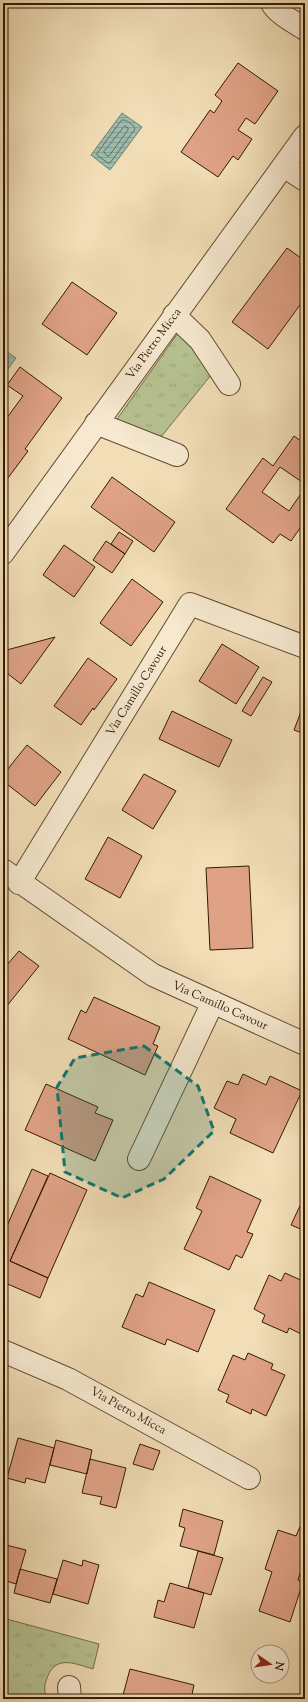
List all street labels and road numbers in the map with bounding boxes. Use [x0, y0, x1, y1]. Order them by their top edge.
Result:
street label: Via Pietro Micca [122, 304, 186, 383]
street label: Via Camillo Cavour [102, 642, 172, 740]
street label: Via Camillo Cavour [169, 977, 271, 1035]
street label: Via Pietro Micca [87, 1383, 170, 1440]

